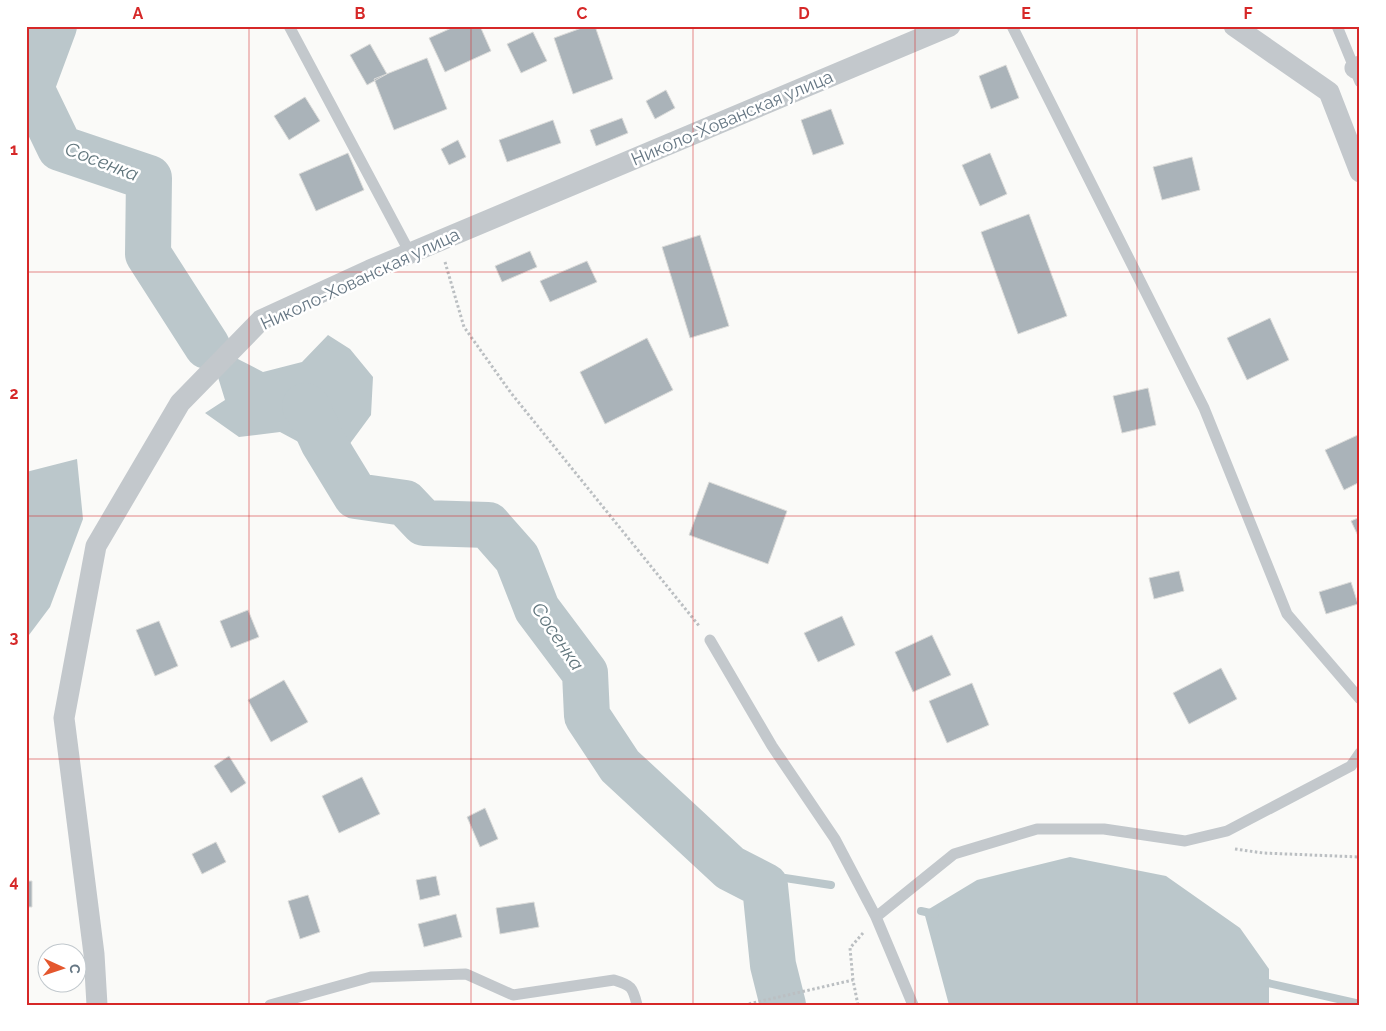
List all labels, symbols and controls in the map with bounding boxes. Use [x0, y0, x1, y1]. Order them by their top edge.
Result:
text: A [133, 4, 144, 23]
text: B [355, 4, 366, 23]
text: C [577, 4, 588, 23]
text: D [798, 4, 810, 23]
text: E [1021, 4, 1031, 23]
text: F [1243, 4, 1253, 23]
street label: Николо-Хованская улица [628, 65, 836, 170]
water label: Сосенка [62, 137, 142, 185]
text: 1 [10, 140, 18, 159]
street label: Николо-Хованская улица [257, 223, 463, 334]
text: 2 [9, 384, 19, 403]
water label: Сосенка [527, 598, 589, 674]
text: 3 [10, 628, 19, 647]
text: 4 [9, 872, 19, 891]
north arrow [38, 944, 88, 994]
text: С [67, 963, 83, 974]

